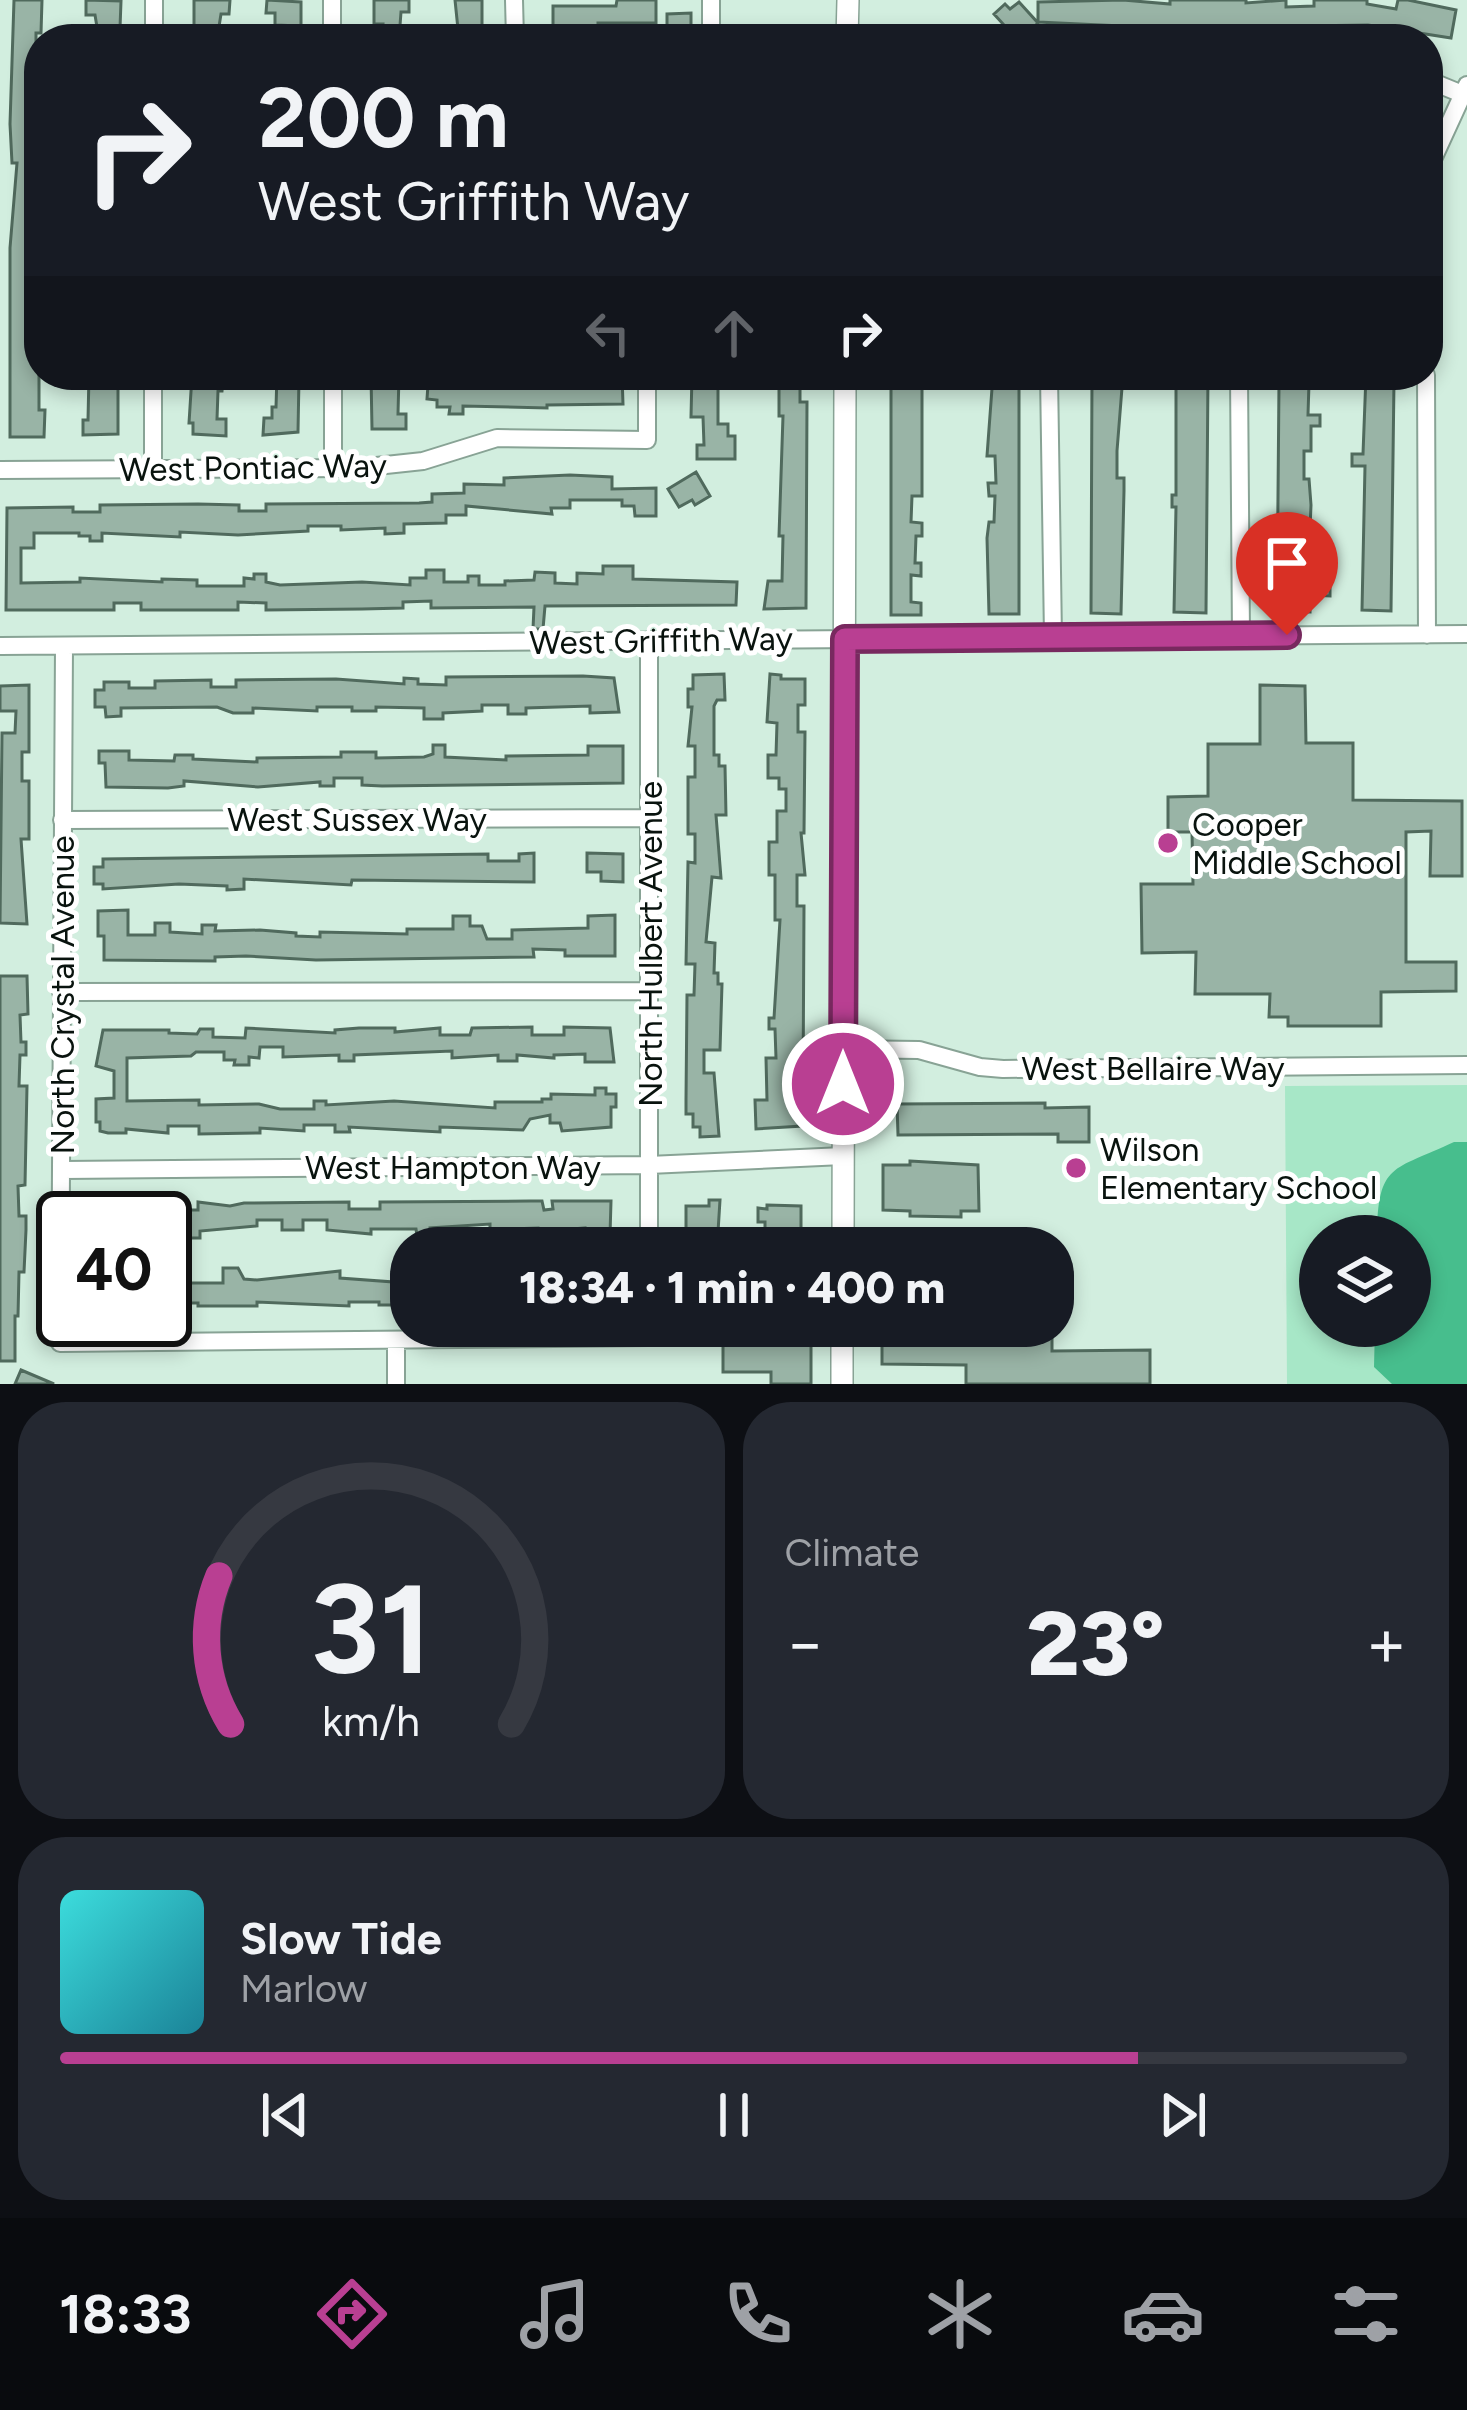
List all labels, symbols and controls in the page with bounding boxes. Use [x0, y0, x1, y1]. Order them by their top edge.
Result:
text: 200 m [258, 67, 509, 168]
icon: right [60, 72, 216, 228]
text: West Griffith Way [258, 169, 689, 234]
icon: left [575, 300, 641, 366]
icon: ahead [701, 300, 767, 366]
icon: right [827, 300, 893, 366]
street label: West Pontiac Way [119, 446, 388, 489]
pin [1236, 512, 1338, 635]
icon: arrive [1254, 530, 1320, 596]
street label: West Griffith Way [529, 619, 794, 662]
street label: North Hulbert Avenue [631, 781, 670, 1107]
street label: West Sussex Way [227, 800, 488, 839]
place label: Cooper Middle School [1192, 805, 1402, 882]
marker: Cooper Middle School [1155, 830, 1181, 856]
street label: North Crystal Avenue [43, 836, 82, 1154]
position arrow [780, 1021, 906, 1147]
street label: West Bellaire Way [1021, 1049, 1285, 1088]
place label: Wilson Elementary School [1100, 1130, 1377, 1207]
street label: West Hampton Way [305, 1148, 602, 1187]
marker: Wilson Elementary School [1063, 1155, 1089, 1181]
speed limit sign: 40 [36, 1191, 192, 1347]
map controls [1299, 1215, 1431, 1347]
button: layers [1299, 1215, 1431, 1347]
text: 18:34 · 1 min · 400 m [519, 1260, 945, 1314]
text: Climate [785, 1529, 919, 1576]
text: 31 [310, 1554, 432, 1704]
text: 23° [1027, 1589, 1165, 1698]
text: − [785, 1603, 826, 1683]
text: + [1366, 1603, 1407, 1683]
text: km/h [322, 1694, 420, 1746]
text: Slow Tide [240, 1911, 442, 1965]
text: Marlow [240, 1965, 367, 2012]
icon: previous [252, 2082, 318, 2148]
icon: pause [701, 2082, 767, 2148]
icon: next [1150, 2082, 1216, 2148]
icon: directions [310, 2272, 394, 2356]
icon: music [513, 2272, 597, 2356]
icon: phone [716, 2272, 800, 2356]
icon: climate [918, 2272, 1002, 2356]
icon: car [1121, 2272, 1205, 2356]
icon: filters [1324, 2272, 1408, 2356]
text: 18:33 [59, 2282, 191, 2347]

